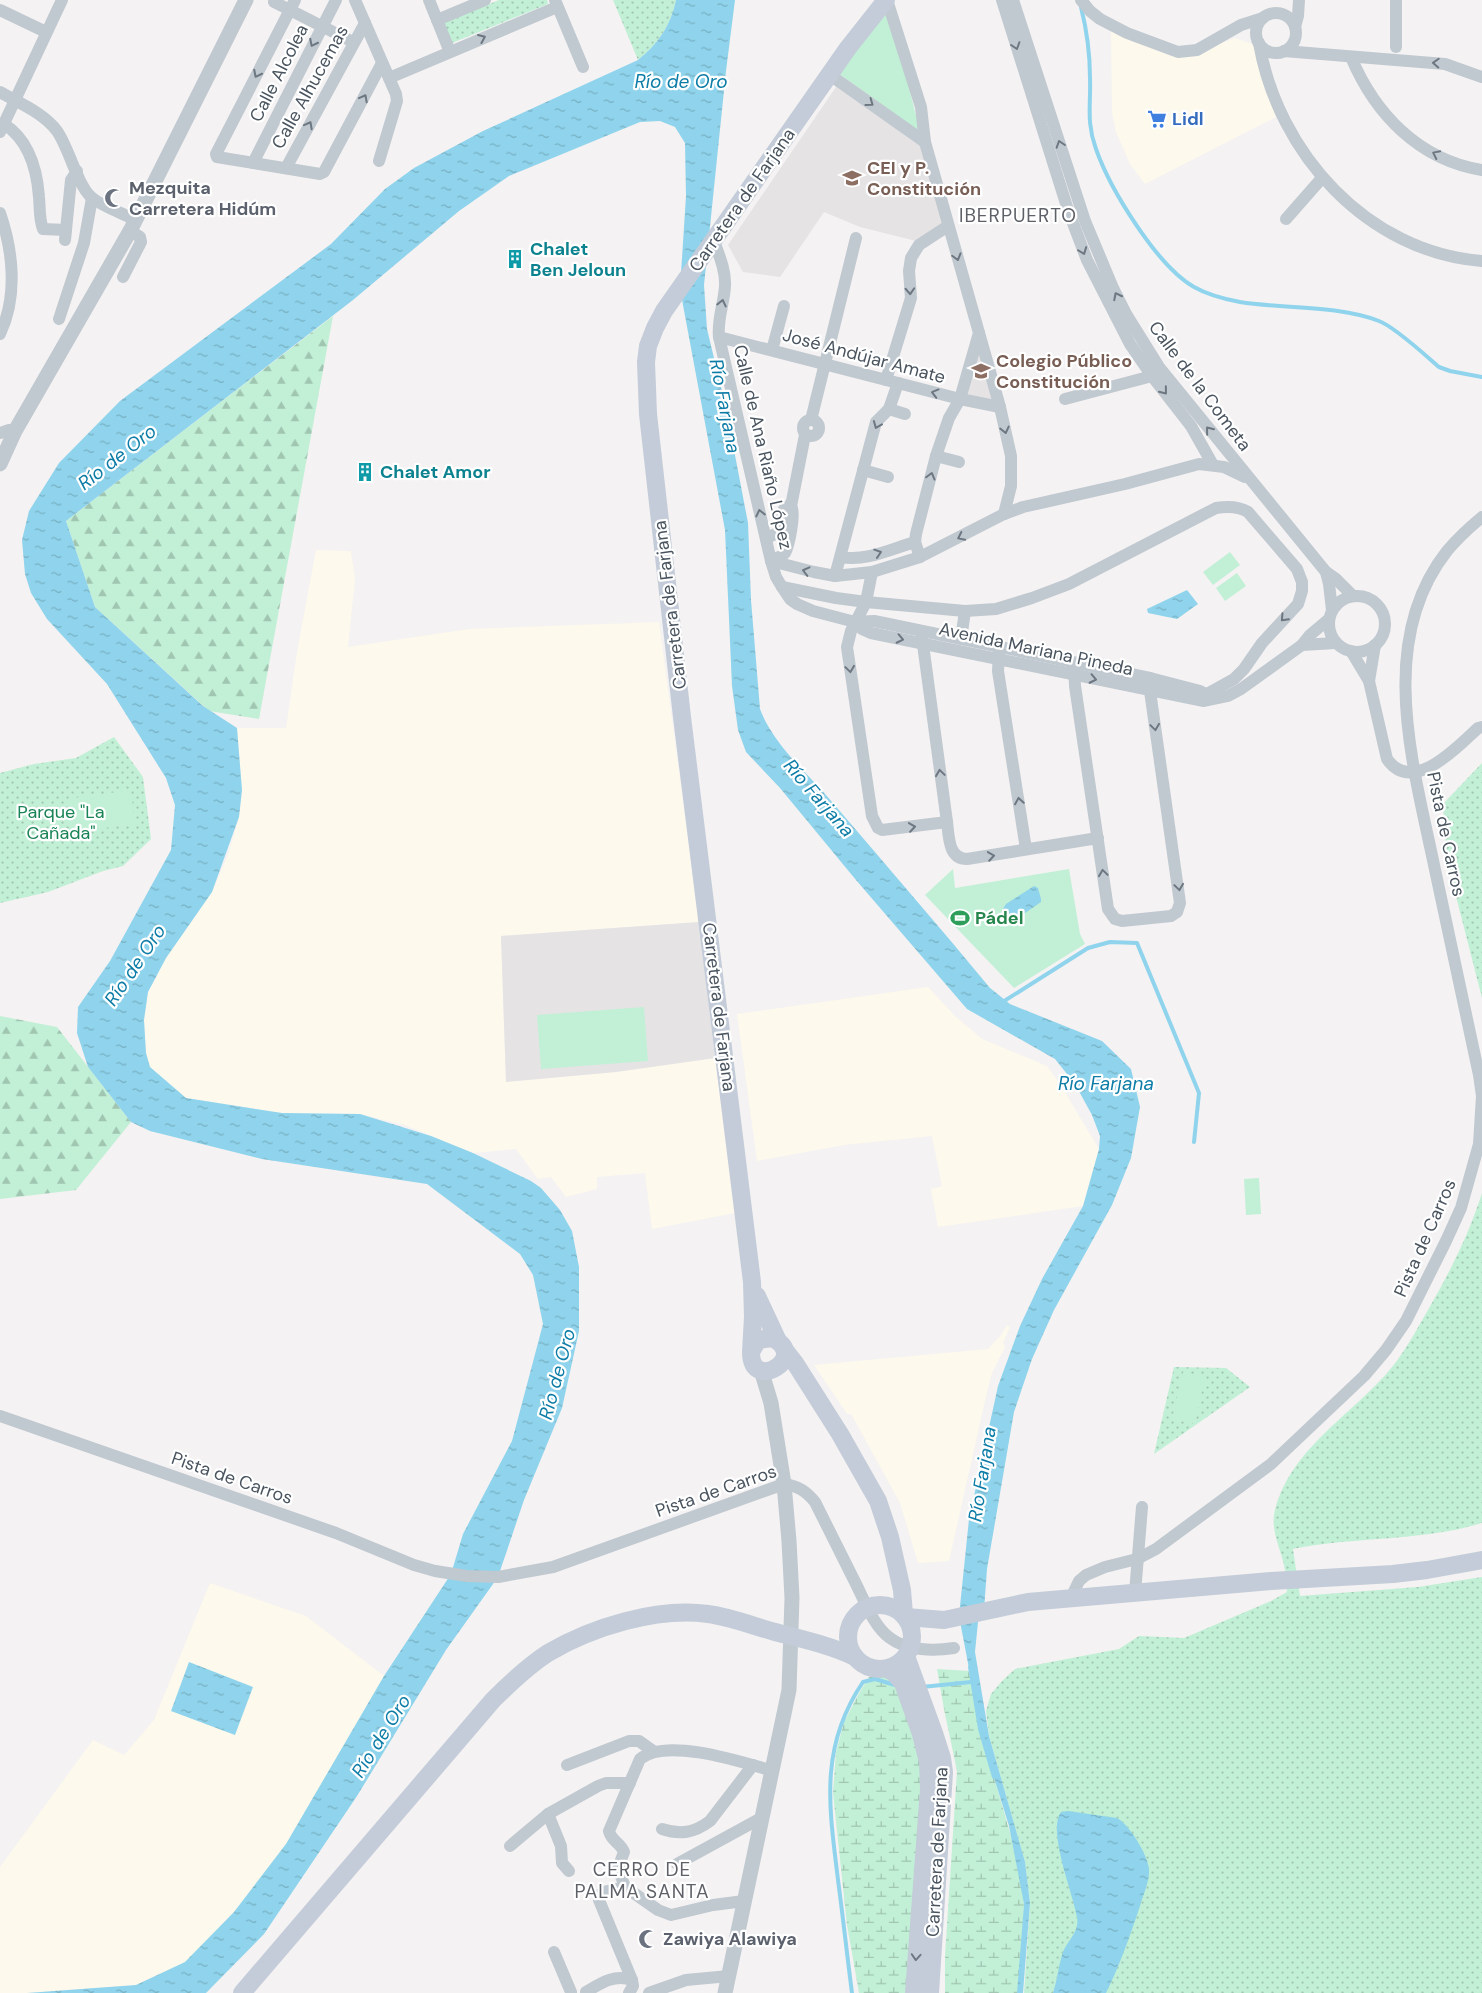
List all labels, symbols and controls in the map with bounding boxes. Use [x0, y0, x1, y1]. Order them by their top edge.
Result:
street label: Calle Alcolea [244, 20, 314, 126]
street label: Calle Alhucemas [266, 21, 354, 153]
one-way arrow [477, 34, 486, 45]
one-way arrow [309, 38, 319, 47]
one-way arrow [1011, 42, 1021, 50]
one-way arrow [1431, 58, 1439, 69]
one-way arrow [253, 69, 263, 78]
water label: Río de Oro [634, 69, 728, 94]
one-way arrow [358, 95, 368, 104]
one-way arrow [864, 97, 874, 106]
place label: Lidl [1172, 107, 1204, 131]
supermarket icon: Lidl [1146, 108, 1168, 130]
one-way arrow [303, 121, 313, 130]
street label: Carretera de Farjana [683, 124, 801, 276]
one-way arrow [1056, 141, 1066, 149]
one-way arrow [1432, 150, 1441, 160]
place label: CEI y P. Constitución [867, 156, 981, 201]
school or university icon: CEI y P. Constitución [841, 167, 863, 189]
place label: Mezquita Carretera Hidúm [129, 176, 276, 221]
mosque icon: Mezquita Carretera Hidúm [103, 187, 125, 209]
district label: IBERPUERTO [959, 203, 1077, 228]
place label: Chalet Ben Jeloun [530, 237, 626, 282]
one-way arrow [1077, 246, 1088, 255]
building icon: Chalet Ben Jeloun [504, 248, 526, 270]
one-way arrow [952, 252, 962, 260]
one-way arrow [904, 287, 915, 295]
one-way arrow [1113, 293, 1123, 302]
one-way arrow [716, 299, 727, 308]
street label: Calle de la Cometa [1143, 316, 1257, 456]
street label: José Andújar Amate [780, 323, 948, 389]
street label: Calle de Ana Riaño López [728, 342, 798, 552]
place label: Colegio Público Constitución [996, 349, 1132, 394]
water label: Río Farjana [704, 357, 746, 455]
school or university icon: Colegio Público Constitución [970, 360, 992, 382]
one-way arrow [1158, 385, 1166, 394]
one-way arrow [932, 388, 940, 398]
water label: Río de Oro [73, 419, 161, 495]
one-way arrow [872, 420, 883, 429]
one-way arrow [999, 426, 1010, 435]
one-way arrow [1206, 426, 1215, 435]
place label: Chalet Amor [380, 460, 491, 484]
building icon: Chalet Amor [354, 461, 376, 483]
one-way arrow [925, 471, 936, 480]
one-way arrow [755, 509, 766, 517]
street label: Carretera de Farjana [648, 519, 692, 691]
one-way arrow [957, 531, 966, 541]
one-way arrow [874, 549, 882, 559]
one-way arrow [802, 566, 811, 577]
one-way arrow [1281, 613, 1290, 622]
street label: Avenida Mariana Pineda [937, 617, 1135, 681]
one-way arrow [895, 633, 904, 644]
one-way arrow [844, 666, 855, 674]
one-way arrow [1089, 673, 1097, 684]
one-way arrow [1149, 723, 1160, 731]
water label: Río Farjana [778, 754, 860, 842]
one-way arrow [935, 769, 946, 777]
street label: Pista de Carros [1421, 770, 1471, 898]
one-way arrow [1014, 797, 1024, 806]
park label: Parque "La Cañada" [17, 800, 105, 845]
one-way arrow [908, 822, 916, 832]
one-way arrow [986, 851, 995, 861]
one-way arrow [1098, 868, 1109, 876]
one-way arrow [1173, 884, 1184, 892]
place label: Pádel [975, 906, 1023, 930]
sports icon: Pádel [949, 907, 971, 929]
water label: Río de Oro [99, 919, 171, 1011]
street label: Carretera de Farjana [697, 921, 741, 1093]
water label: Río Farjana [1058, 1071, 1154, 1096]
street label: Pista de Carros [1388, 1175, 1462, 1301]
water label: Río de Oro [533, 1326, 581, 1422]
water label: Río Farjana [962, 1425, 1002, 1523]
street label: Pista de Carros [168, 1446, 296, 1510]
street label: Pista de Carros [652, 1459, 780, 1523]
water label: Río de Oro [346, 1690, 416, 1782]
street label: Carretera de Farjana [921, 1767, 953, 1937]
district label: CERRO DE PALMA SANTA [574, 1857, 710, 1904]
place label: Zawiya Alawiya [663, 1927, 797, 1951]
mosque icon: Zawiya Alawiya [637, 1928, 659, 1950]
one-way arrow [911, 1953, 922, 1961]

